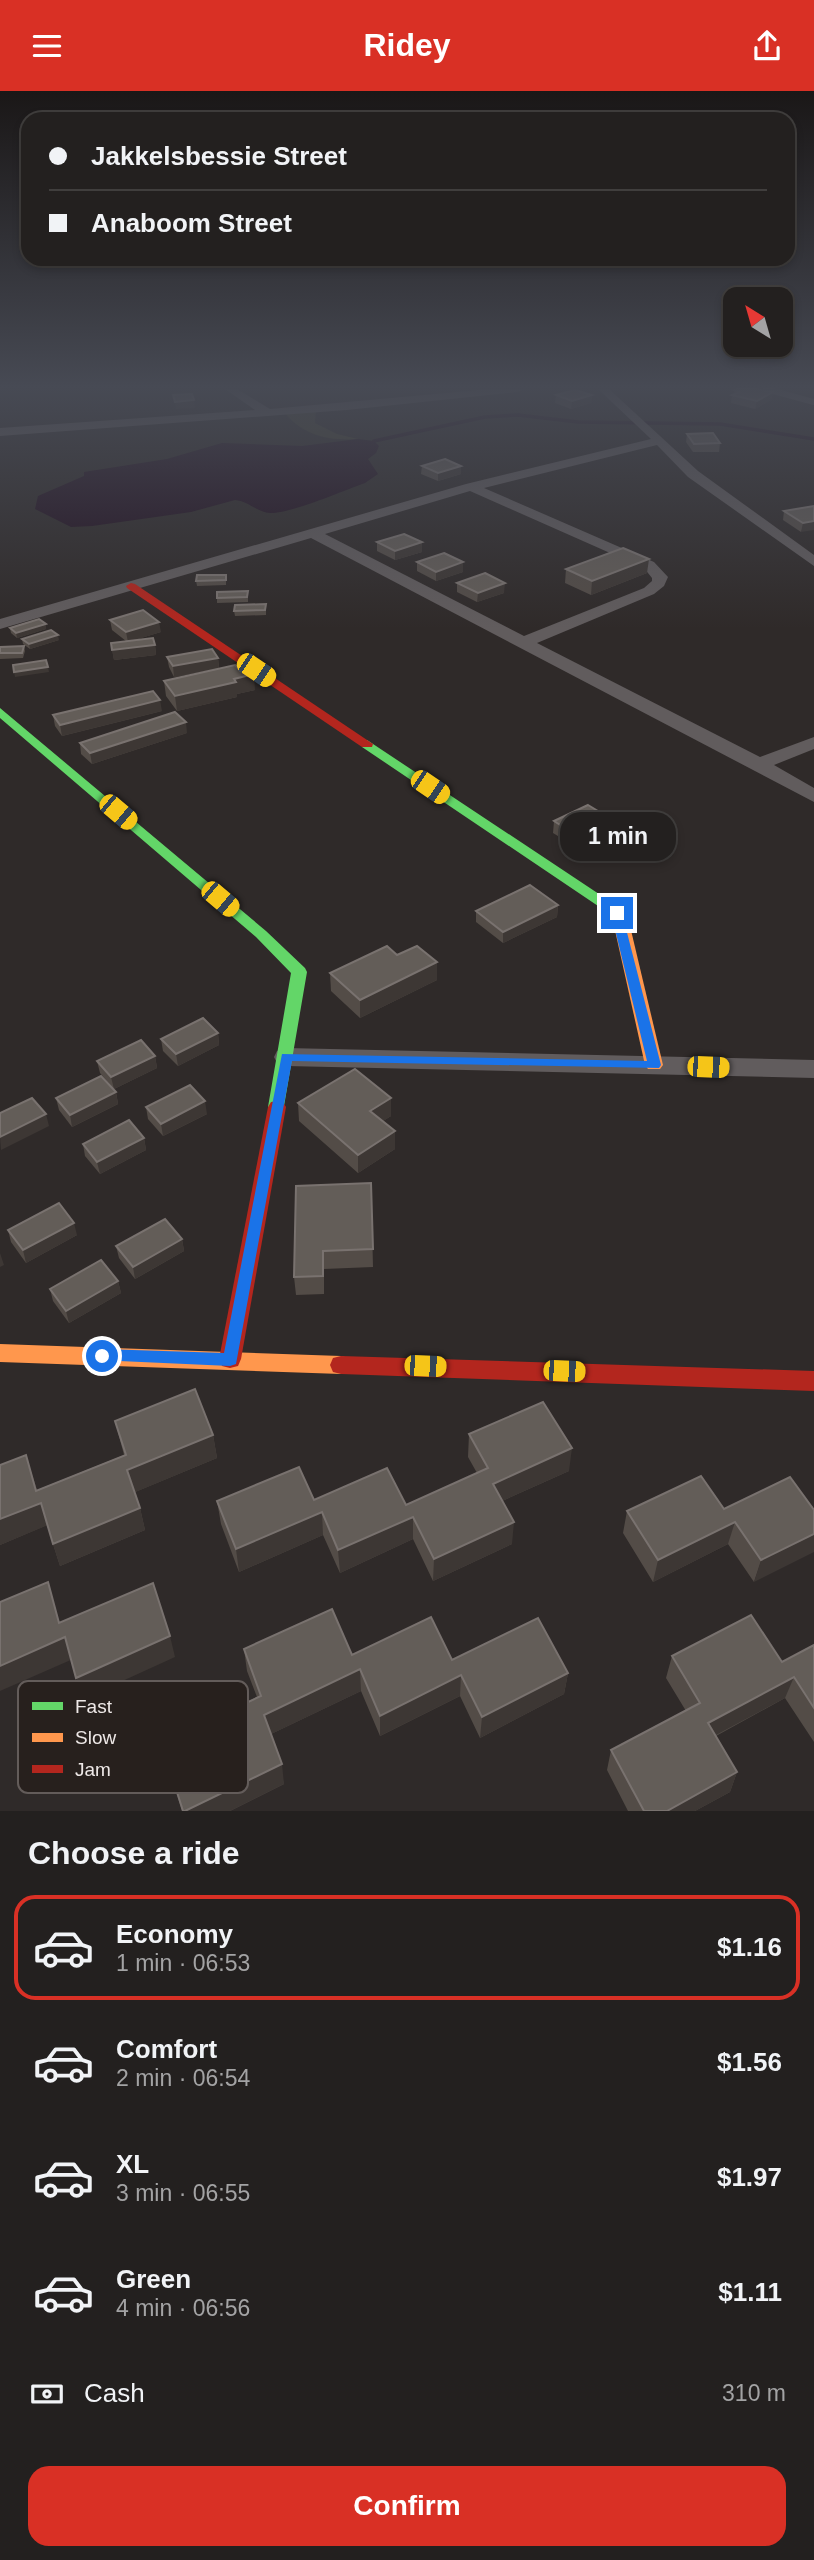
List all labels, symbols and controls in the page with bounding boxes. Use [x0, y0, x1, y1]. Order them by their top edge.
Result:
icon: menu [28, 27, 66, 65]
text: Ridey [363, 27, 451, 63]
icon: share [748, 27, 786, 65]
text: Jakkelsbessie Street [91, 141, 347, 171]
text: Anaboom Street [91, 208, 292, 238]
north arrow [723, 287, 793, 357]
map controls [723, 287, 793, 357]
car [233, 650, 280, 690]
car [407, 767, 454, 807]
car [96, 790, 141, 834]
callout: 1 min [559, 811, 675, 861]
text: 1 min [588, 823, 648, 849]
car [198, 877, 243, 921]
route end [601, 897, 633, 929]
car [687, 1056, 730, 1078]
route start [86, 1340, 118, 1372]
car [404, 1355, 447, 1377]
car [543, 1360, 586, 1382]
legend [18, 1681, 248, 1793]
text: Fast [75, 1696, 113, 1717]
text: Slow [75, 1727, 116, 1748]
text: Jam [75, 1759, 111, 1780]
text: Choose a ride [28, 1835, 240, 1871]
icon: car [32, 1916, 95, 1979]
text: Economy [116, 1919, 233, 1949]
text: $1.16 [717, 1932, 782, 1962]
text: 1 min · 06:53 [116, 1950, 250, 1976]
icon: car [32, 2031, 95, 2094]
text: Comfort [116, 2034, 217, 2064]
text: $1.56 [717, 2047, 782, 2077]
text: 2 min · 06:54 [116, 2065, 250, 2091]
icon: car [32, 2146, 95, 2209]
text: XL [116, 2149, 149, 2179]
text: $1.97 [717, 2162, 782, 2192]
text: 3 min · 06:55 [116, 2180, 250, 2206]
icon: car [32, 2261, 95, 2324]
text: Green [116, 2264, 191, 2294]
text: $1.11 [718, 2277, 782, 2307]
text: 4 min · 06:56 [116, 2295, 250, 2321]
icon: cash [28, 2375, 66, 2413]
text: Cash [84, 2378, 145, 2408]
text: 310 m [722, 2380, 786, 2406]
button: Confirm [28, 2466, 786, 2546]

